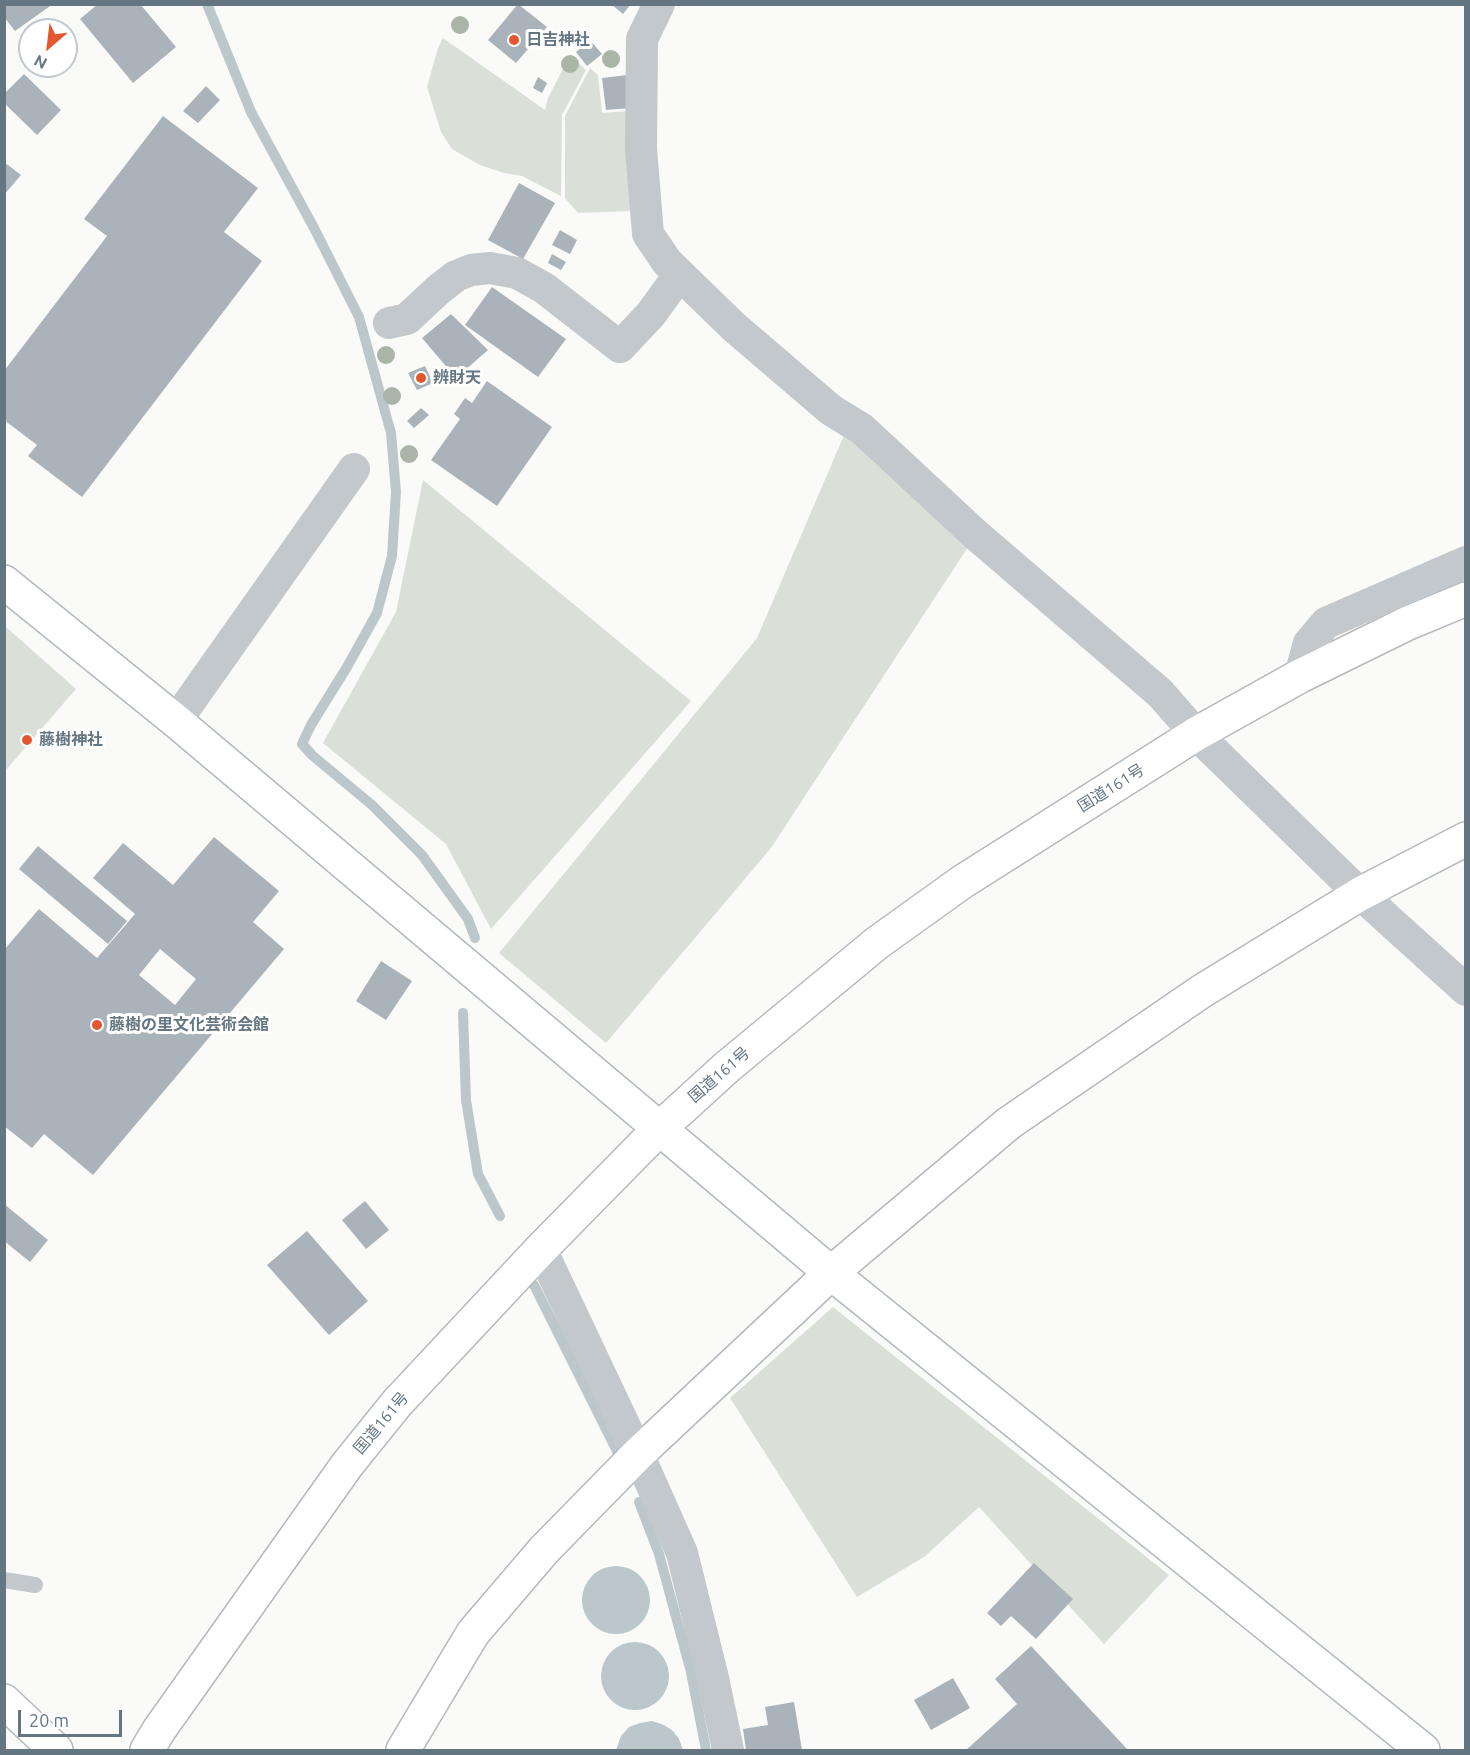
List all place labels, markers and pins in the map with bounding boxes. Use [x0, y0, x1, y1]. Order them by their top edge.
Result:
place label: 日吉神社 [526, 30, 590, 50]
marker: 日吉神社 [507, 33, 521, 47]
place label: 辨財天 [433, 368, 481, 388]
marker: 辨財天 [414, 371, 428, 385]
place label: 藤樹神社 [39, 730, 103, 750]
marker: 藤樹神社 [20, 733, 34, 747]
place label: 藤樹の里文化芸術会館 [109, 1015, 269, 1035]
marker: 藤樹の里文化芸術会館 [90, 1018, 104, 1032]

